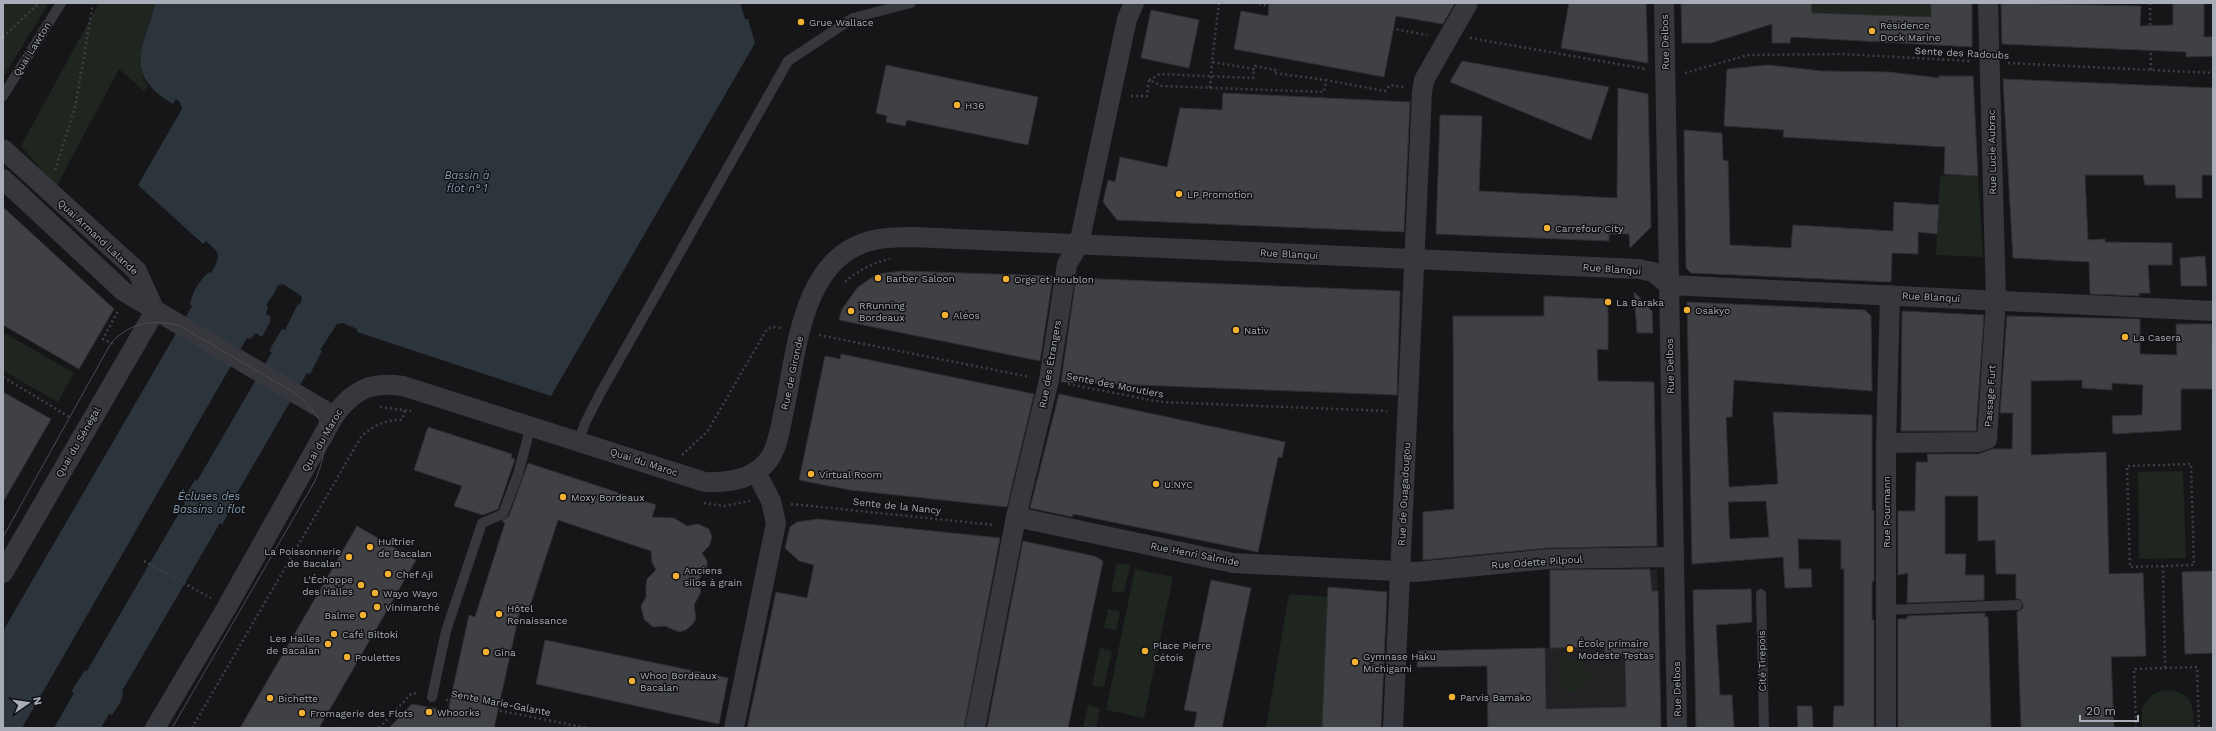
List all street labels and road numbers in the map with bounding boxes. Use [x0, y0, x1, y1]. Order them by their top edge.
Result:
street label: Rue Delbos [1659, 14, 1671, 70]
street label: Quai Lawton [11, 20, 53, 78]
street label: Sente des Radoubs [1914, 45, 2010, 61]
street label: Rue Lucie Aubrac [1986, 109, 1998, 195]
street label: Quai Armand Lalande [56, 197, 140, 277]
street label: Rue Blanqui [1260, 247, 1318, 261]
street label: Rue Blanqui [1582, 261, 1642, 277]
street label: Rue Blanqui [1902, 290, 1960, 304]
street label: Rue des Étrangers [1037, 319, 1063, 409]
street label: Rue de Gironde [779, 335, 805, 411]
street label: Rue Delbos [1664, 338, 1676, 394]
street label: Passage Furt [1982, 364, 1998, 427]
street label: Sente des Morutiers [1065, 370, 1165, 400]
street label: Quai du Sénégal [53, 405, 103, 479]
street label: Quai du Maroc [300, 406, 345, 473]
street label: Rue de Ouagadougou [1396, 442, 1412, 546]
street label: Quai du Maroc [609, 446, 680, 478]
street label: Rue Pourmann [1881, 476, 1892, 548]
street label: Sente de la Nancy [852, 496, 943, 516]
street label: Rue Henri Salmide [1150, 540, 1241, 568]
street label: Rue Odette Pilpoul [1491, 553, 1583, 571]
street label: Cité Tirepois [1756, 630, 1768, 692]
street label: Rue Delbos [1671, 661, 1683, 717]
street label: Sente Marie-Galante [450, 688, 552, 718]

